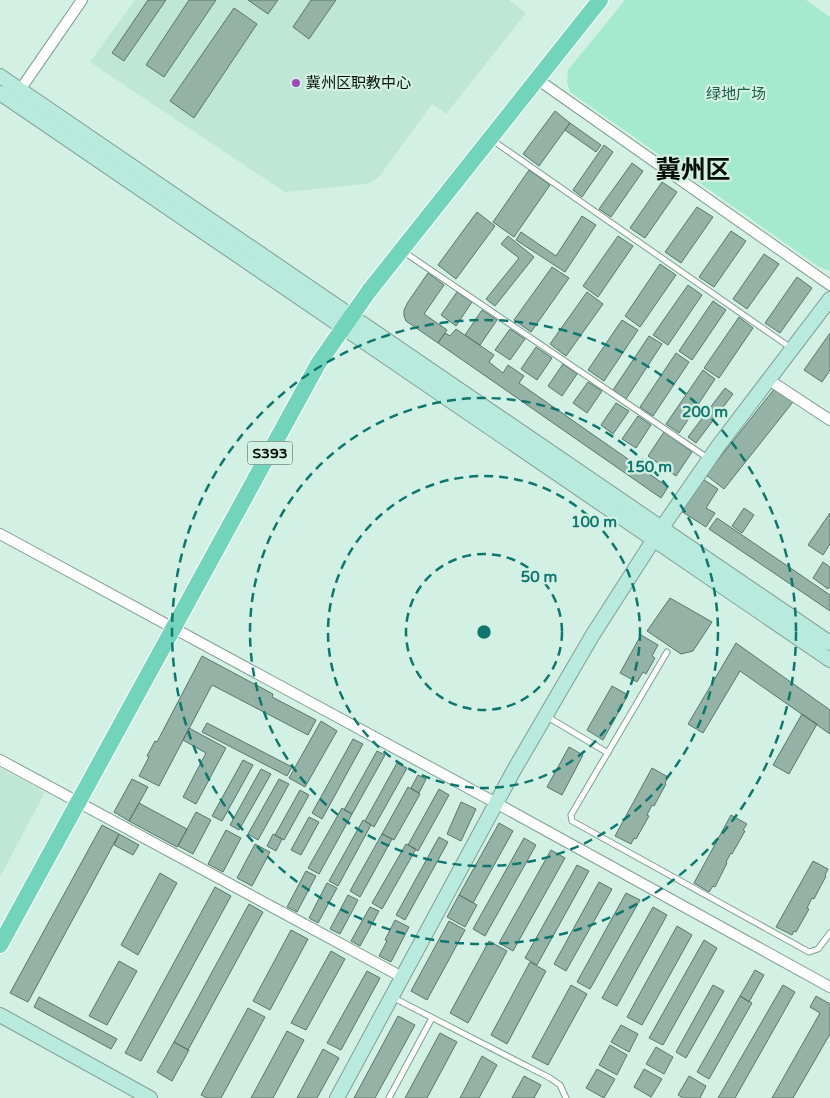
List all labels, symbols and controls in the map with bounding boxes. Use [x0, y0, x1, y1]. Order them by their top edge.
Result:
place label: 冀州区职教中心 [306, 74, 411, 92]
marker: 冀州区职教中心 [290, 77, 302, 89]
park label: 绿地广场 [706, 85, 766, 103]
district label: 冀州区 [655, 155, 731, 185]
text: 200 m [682, 403, 728, 421]
road number: S393 [248, 442, 292, 464]
text: 150 m [626, 458, 672, 476]
text: 100 m [571, 513, 617, 531]
text: 50 m [521, 568, 557, 586]
centre of rings [475, 623, 493, 641]

